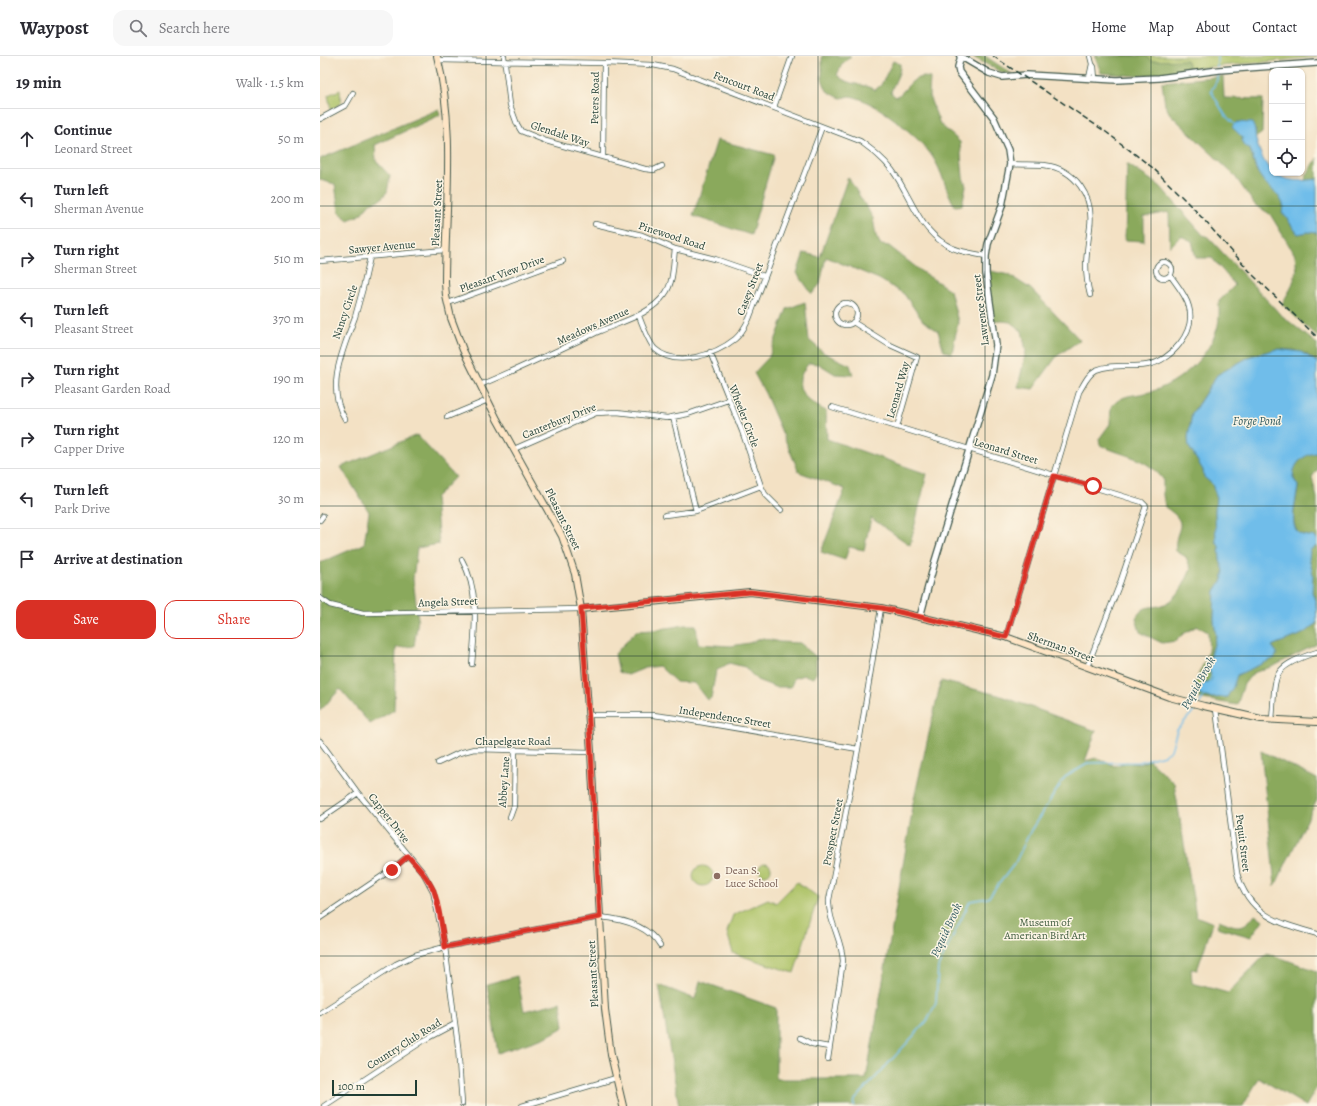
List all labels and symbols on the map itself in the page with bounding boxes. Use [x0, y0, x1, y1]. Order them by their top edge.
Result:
street label: Fencourt Road [711, 67, 777, 105]
street label: Peters Road [587, 71, 603, 125]
street label: Glendale Way [529, 117, 591, 151]
street label: Pleasant Street [428, 179, 446, 247]
street label: Pinewood Road [637, 218, 707, 254]
street label: Sawyer Avenue [348, 237, 416, 257]
street label: Pleasant View Drive [458, 252, 546, 296]
street label: Casey Street [733, 260, 767, 318]
street label: Lawrence Street [969, 273, 993, 347]
street label: Nancy Circle [329, 283, 361, 341]
street label: Meadows Avenue [555, 303, 631, 349]
street label: Leonard Way [883, 360, 913, 420]
street label: Wheeler Circle [725, 382, 763, 450]
street label: Canterbury Drive [520, 399, 598, 443]
water label: Forge Pond [1233, 413, 1282, 429]
street label: Leonard Street [972, 434, 1040, 468]
route start [1084, 477, 1102, 495]
street label: Pleasant Street [542, 485, 585, 553]
street label: Angela Street [417, 593, 478, 611]
street label: Sherman Street [1025, 628, 1097, 666]
water label: Pequid Brook [1177, 653, 1219, 712]
street label: Independence Street [678, 702, 772, 732]
street label: Chapelgate Road [475, 734, 551, 749]
street label: Abbey Lane [495, 756, 513, 809]
street label: Capper Drive [365, 790, 413, 846]
street label: Prospect Street [819, 797, 847, 867]
street label: Pequit Street [1232, 813, 1254, 873]
route end [383, 861, 401, 879]
place label: Dean S. Luce School [725, 863, 778, 891]
marker: Dean S. Luce School [712, 871, 722, 881]
water label: Pequid Brook [927, 900, 966, 960]
park label: Museum of American Bird Art [1003, 915, 1086, 943]
street label: Pleasant Street [584, 940, 602, 1008]
street label: Country Club Road [364, 1015, 444, 1073]
scale bar [332, 1078, 417, 1097]

